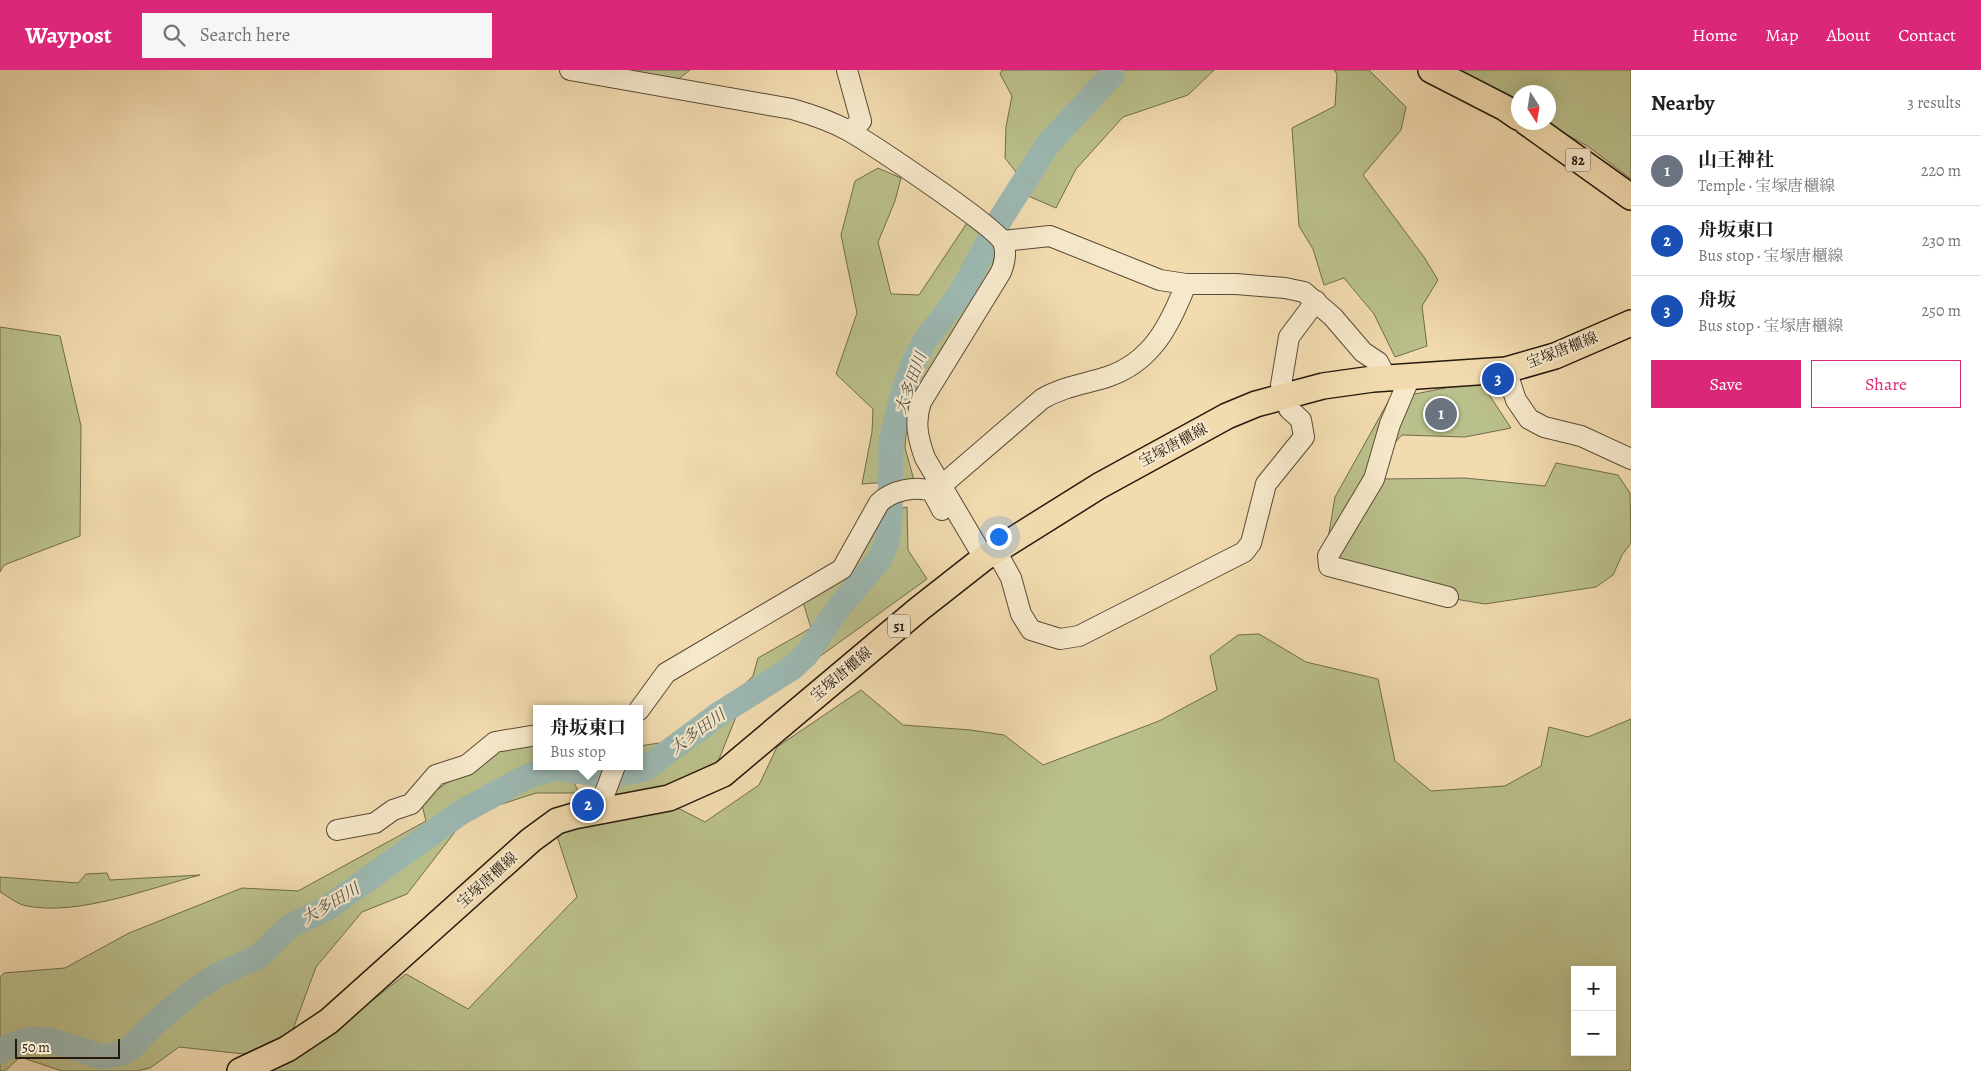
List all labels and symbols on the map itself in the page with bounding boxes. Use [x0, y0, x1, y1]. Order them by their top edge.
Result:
north arrow [1511, 85, 1556, 130]
road number: 82 [1566, 148, 1590, 172]
street label: 宝塚唐櫃線 [1523, 327, 1601, 373]
water label: 大多田川 [890, 348, 933, 417]
pin: 3 [1482, 360, 1514, 398]
pin: 1 [1425, 395, 1457, 433]
street label: 宝塚唐櫃線 [1135, 419, 1211, 471]
your location [986, 524, 1012, 550]
road number: 51 [888, 614, 910, 638]
street label: 宝塚唐櫃線 [806, 642, 876, 706]
water label: 大多田川 [665, 703, 732, 760]
pin: 2 [572, 786, 604, 824]
street label: 宝塚唐櫃線 [452, 847, 522, 913]
water label: 大多田川 [297, 877, 365, 930]
scale bar [15, 1036, 120, 1059]

